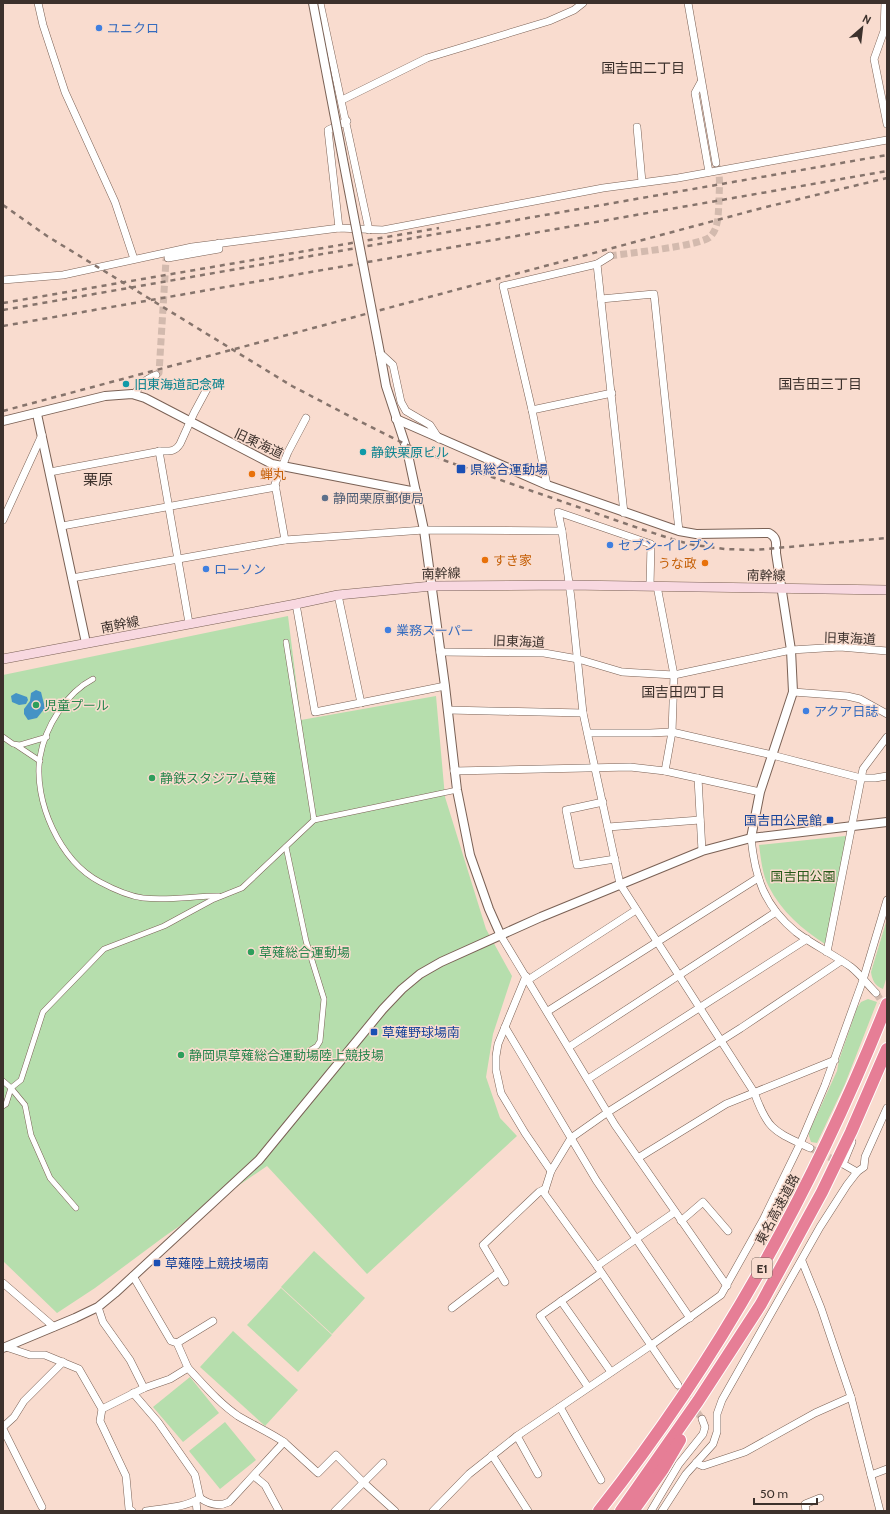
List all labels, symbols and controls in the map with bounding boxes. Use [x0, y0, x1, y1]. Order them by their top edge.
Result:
north arrow [842, 8, 882, 48]
text: N [860, 11, 873, 27]
place label: ユニクロ [107, 20, 159, 36]
marker: ユニクロ [94, 23, 104, 33]
district label: 国吉田二丁目 [601, 59, 685, 77]
district label: 国吉田三丁目 [778, 375, 862, 393]
place label: 旧東海道記念碑 [134, 376, 225, 392]
marker: 旧東海道記念碑 [121, 379, 131, 389]
street label: 旧東海道 [232, 425, 286, 461]
place label: 静鉄栗原ビル [371, 444, 449, 460]
marker: 静鉄栗原ビル [358, 447, 368, 457]
place label: 県総合運動場 [470, 461, 548, 477]
marker: 県総合運動場 [455, 463, 467, 475]
place label: 蝉丸 [260, 466, 286, 482]
marker: 蝉丸 [247, 469, 257, 479]
district label: 栗原 [83, 471, 113, 489]
place label: 静岡栗原郵便局 [333, 490, 424, 506]
marker: 静岡栗原郵便局 [320, 493, 330, 503]
place label: セブン-イレブン [618, 537, 715, 553]
marker: セブン-イレブン [605, 540, 615, 550]
place label: すき家 [493, 552, 532, 568]
marker: すき家 [480, 555, 490, 565]
place label: うな政 [658, 555, 697, 571]
marker: うな政 [700, 558, 710, 568]
place label: ローソン [214, 561, 266, 577]
marker: ローソン [201, 564, 211, 574]
street label: 南幹線 [421, 564, 461, 582]
street label: 南幹線 [746, 567, 786, 583]
street label: 南幹線 [99, 612, 141, 636]
place label: 業務スーパー [396, 622, 474, 638]
marker: 業務スーパー [383, 625, 393, 635]
street label: 旧東海道 [824, 629, 876, 647]
street label: 旧東海道 [493, 632, 545, 650]
district label: 国吉田四丁目 [641, 683, 725, 701]
place label: 児童プール [44, 697, 109, 713]
marker: 児童プール [31, 700, 41, 710]
place label: アクア日誌 [814, 703, 878, 719]
marker: アクア日誌 [801, 706, 811, 716]
place label: 静鉄スタジアム草薙 [160, 770, 276, 786]
marker: 静鉄スタジアム草薙 [147, 773, 157, 783]
place label: 国吉田公民館 [744, 812, 822, 828]
marker: 国吉田公民館 [825, 815, 835, 825]
park label: 国吉田公園 [770, 868, 836, 884]
place label: 草薙総合運動場 [259, 944, 350, 960]
marker: 草薙総合運動場 [246, 947, 256, 957]
place label: 草薙野球場南 [382, 1024, 460, 1040]
marker: 草薙野球場南 [369, 1027, 379, 1037]
place label: 静岡県草薙総合運動場陸上競技場 [189, 1047, 384, 1063]
marker: 静岡県草薙総合運動場陸上競技場 [176, 1050, 186, 1060]
street label: 東名高速道路 [752, 1171, 802, 1247]
place label: 草薙陸上競技場南 [165, 1255, 269, 1271]
marker: 草薙陸上競技場南 [152, 1258, 162, 1268]
road number: E1 [752, 1258, 772, 1278]
scale bar [754, 1480, 817, 1506]
text: 50 m [760, 1486, 788, 1501]

